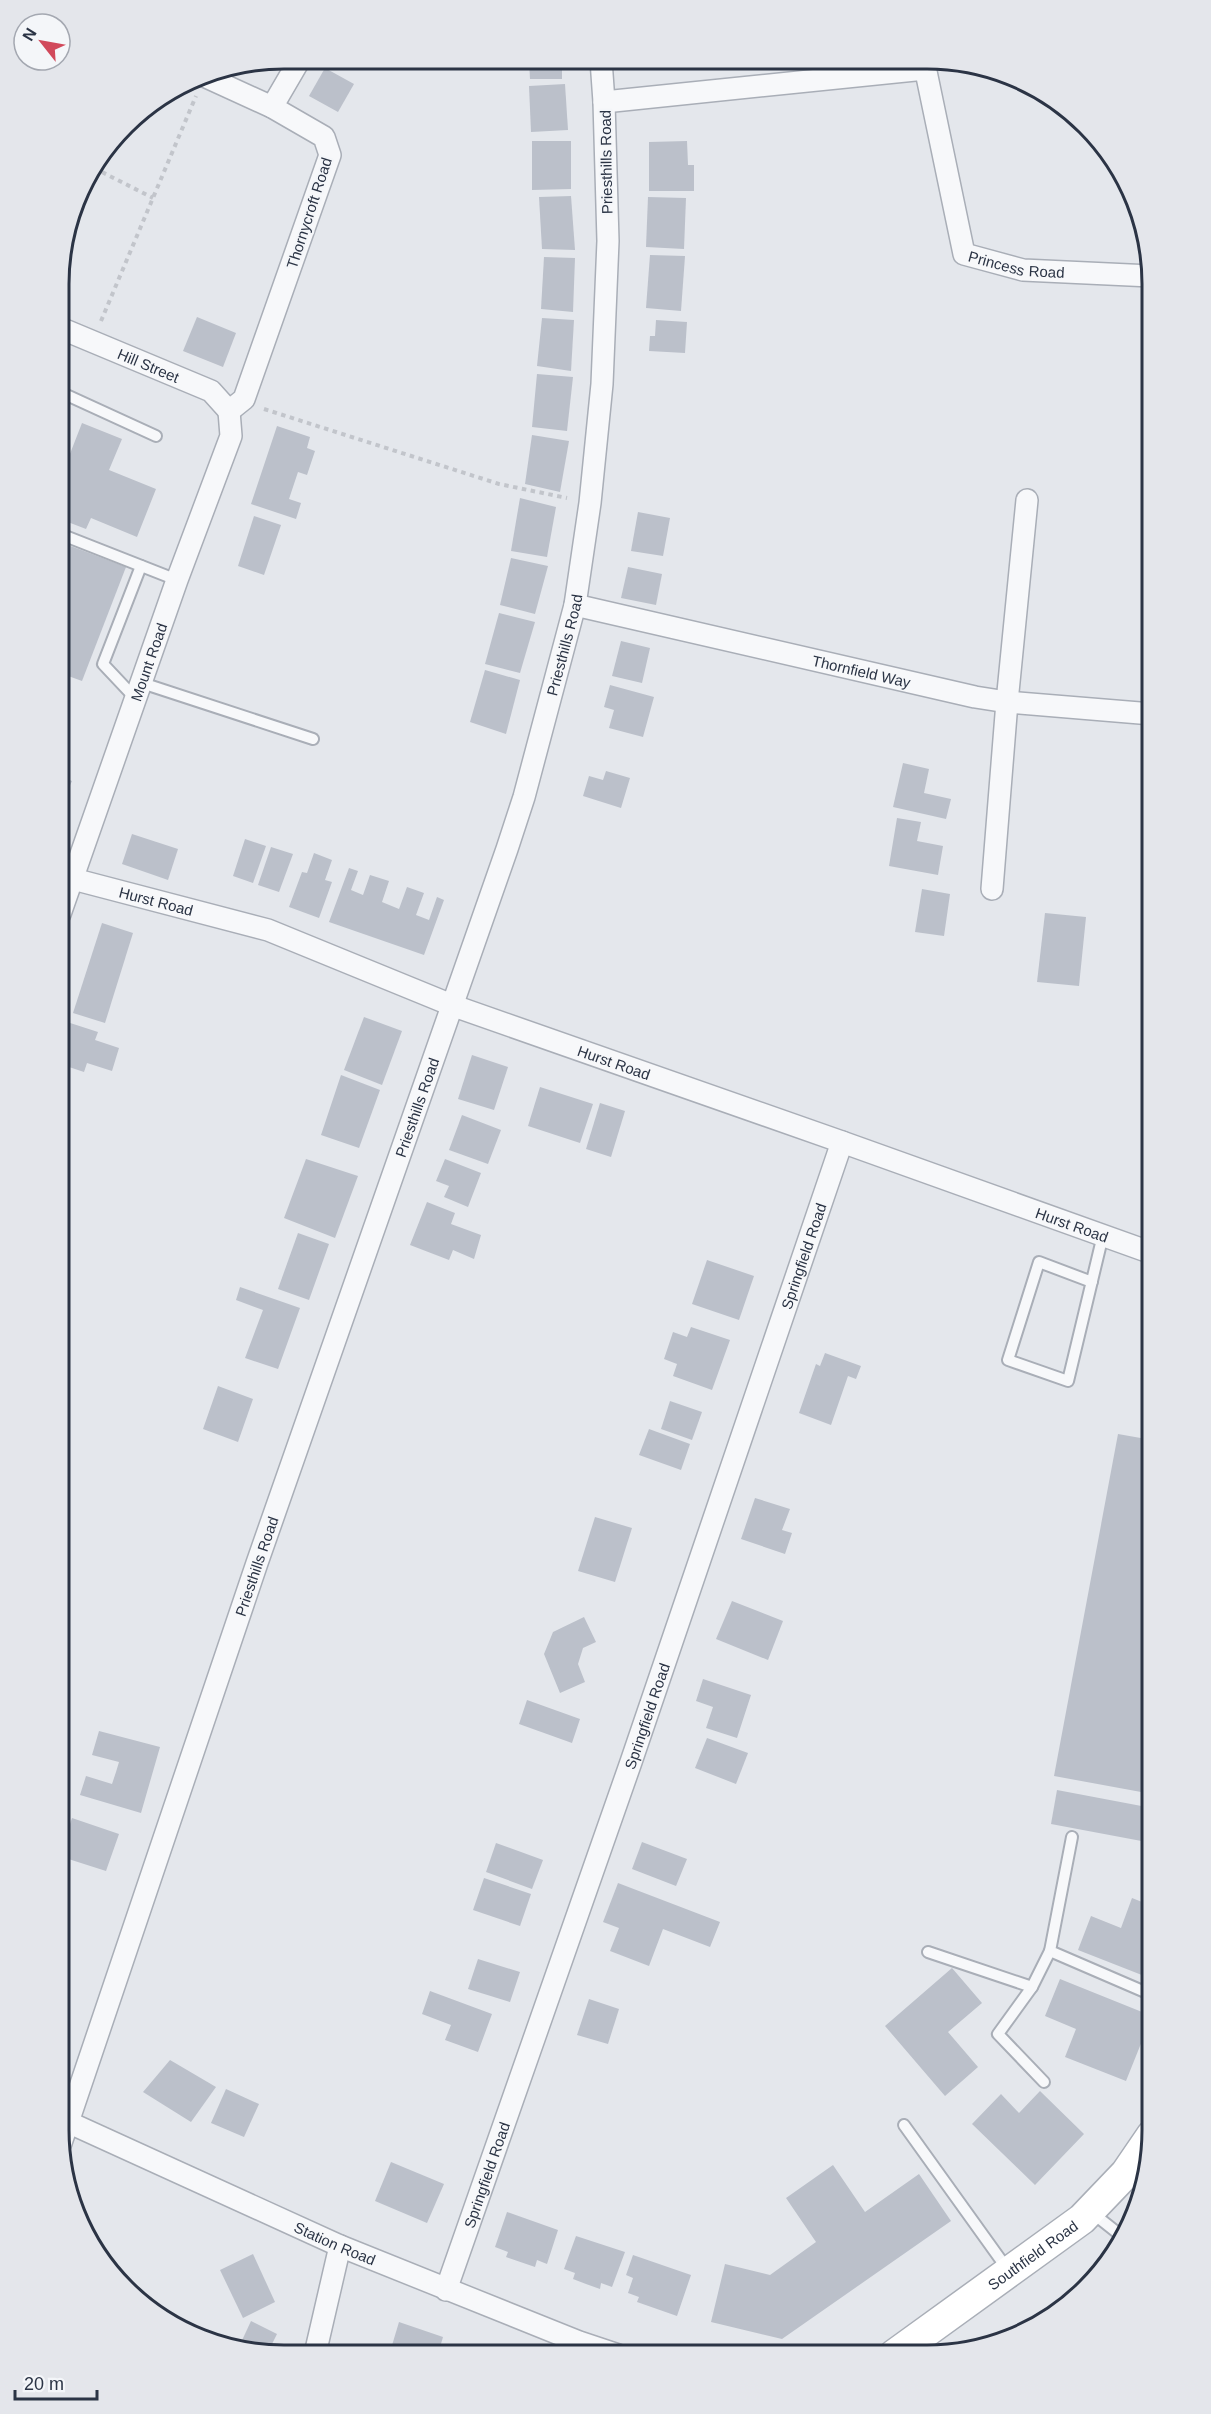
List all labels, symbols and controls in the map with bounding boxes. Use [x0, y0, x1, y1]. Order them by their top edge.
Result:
north arrow [12, 12, 72, 72]
text: N [19, 25, 40, 44]
street label: Priesthills Road [597, 110, 615, 214]
street label: Thornycroft Road [283, 155, 335, 271]
street label: Princess Road [967, 247, 1065, 280]
street label: Hill Street [115, 345, 183, 386]
street label: Priesthills Road [543, 593, 585, 697]
street label: Mount Road [127, 621, 170, 703]
street label: Thornfield Way [811, 651, 913, 691]
street label: Hurst Road [117, 883, 195, 919]
street label: Hurst Road [575, 1041, 653, 1083]
street label: Priesthills Road [391, 1055, 442, 1159]
street label: Springfield Road [777, 1201, 829, 1311]
street label: Hurst Road [1033, 1204, 1111, 1245]
street label: Priesthills Road [231, 1514, 281, 1618]
street label: Springfield Road [621, 1661, 673, 1771]
street label: Springfield Road [460, 2120, 513, 2230]
street label: Southfield Road [984, 2217, 1081, 2293]
street label: Station Road [292, 2218, 378, 2268]
scale bar [15, 2363, 98, 2401]
text: 20 m [24, 2374, 64, 2394]

